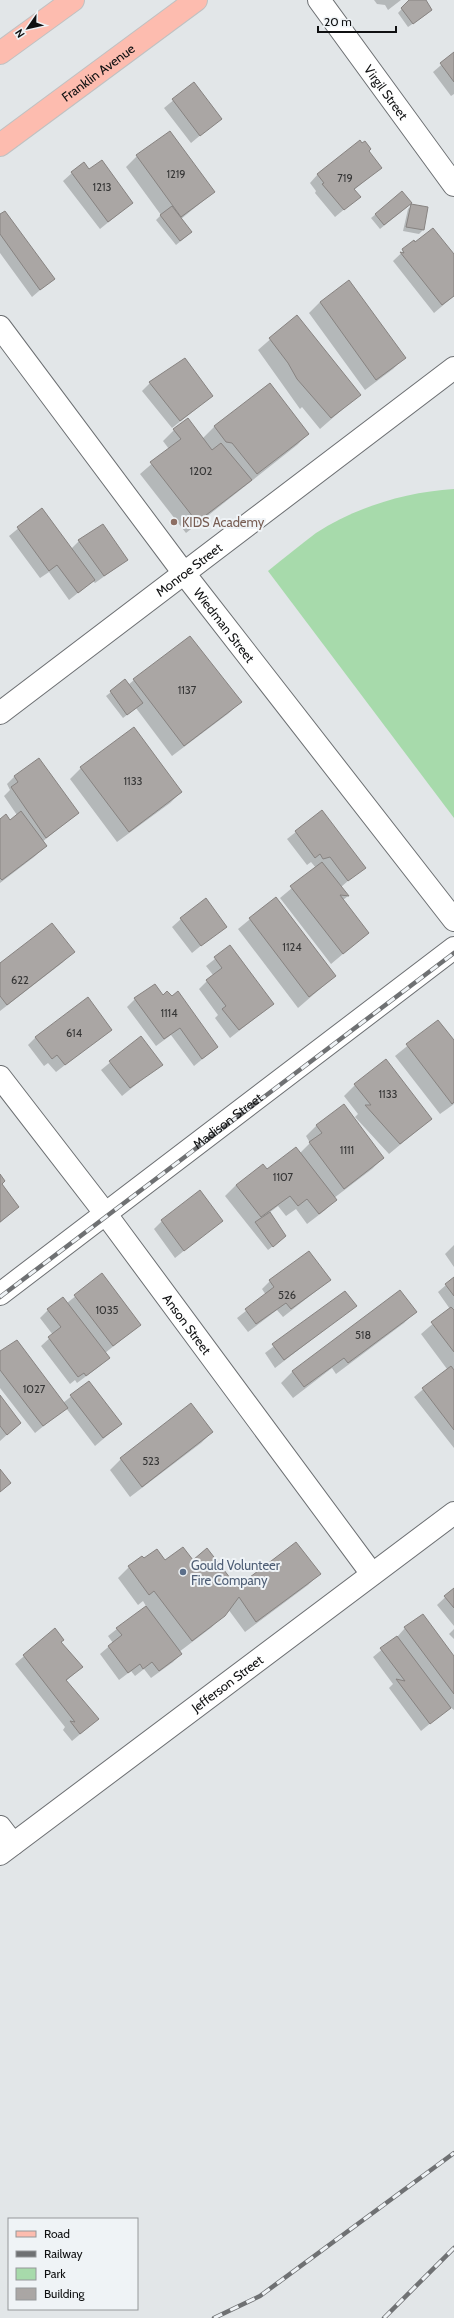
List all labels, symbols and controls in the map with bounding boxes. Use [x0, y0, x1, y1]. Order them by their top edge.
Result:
north arrow [8, 8, 48, 48]
scale bar [318, 8, 396, 34]
text: 20 m [324, 14, 352, 29]
text: N [12, 26, 28, 41]
street label: Franklin Avenue [58, 40, 138, 105]
street label: Virgil Street [361, 61, 412, 123]
house number: 1219 [166, 167, 186, 181]
house number: 719 [337, 171, 353, 185]
house number: 1213 [93, 180, 111, 194]
house number: 1202 [190, 464, 213, 478]
place label: KIDS Academy [182, 514, 265, 530]
marker: KIDS Academy [169, 517, 179, 527]
street label: Monroe Street [152, 539, 225, 600]
street label: Wiedman Street [190, 585, 259, 666]
house number: 1137 [178, 683, 197, 697]
house number: 1133 [123, 774, 143, 788]
house number: 1124 [282, 940, 302, 954]
house number: 622 [11, 973, 29, 987]
house number: 1114 [160, 1006, 178, 1020]
house number: 614 [66, 1026, 83, 1040]
house number: 1133 [378, 1087, 398, 1101]
street label: Madison Street [190, 1089, 266, 1152]
house number: 1111 [340, 1143, 354, 1157]
house number: 1107 [273, 1170, 294, 1184]
house number: 526 [278, 1288, 296, 1302]
street label: Anson Street [159, 1291, 215, 1358]
house number: 1035 [95, 1303, 119, 1317]
house number: 518 [355, 1328, 371, 1342]
house number: 1027 [23, 1382, 46, 1396]
house number: 523 [142, 1454, 160, 1468]
place label: Gould Volunteer Fire Company [191, 1557, 281, 1588]
marker: Gould Volunteer Fire Company [178, 1567, 188, 1577]
street label: Jefferson Street [187, 1651, 266, 1716]
legend [8, 2218, 138, 2310]
text: Road [44, 2226, 70, 2241]
text: Railway [44, 2246, 82, 2261]
text: Park [44, 2266, 66, 2281]
text: Building [44, 2286, 86, 2301]

